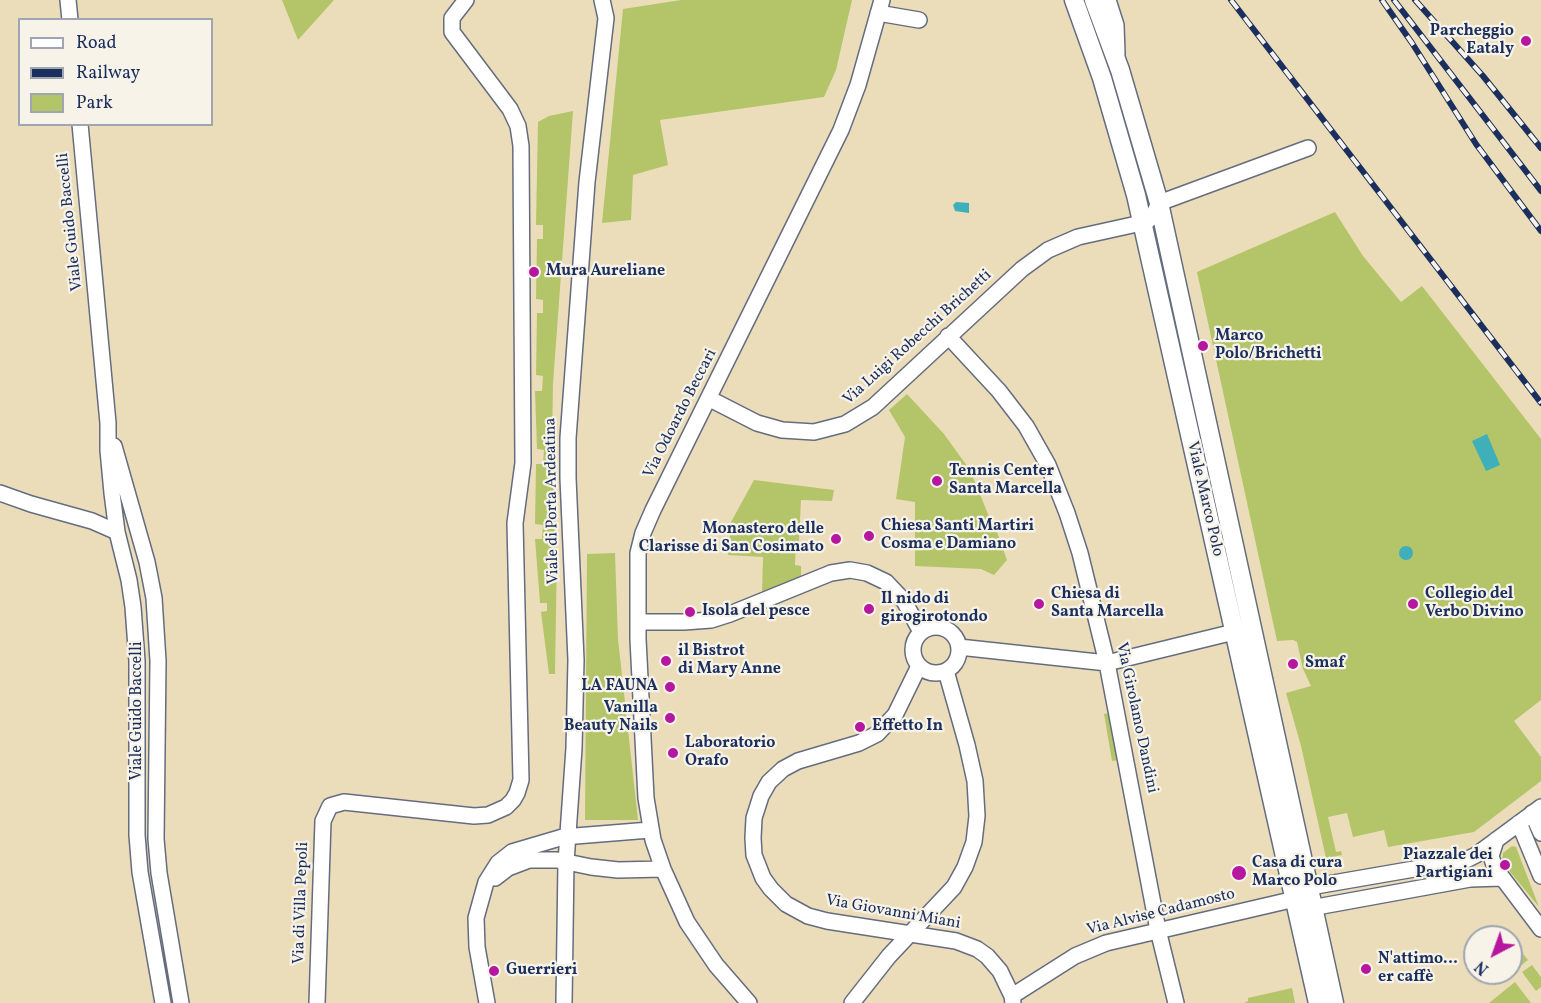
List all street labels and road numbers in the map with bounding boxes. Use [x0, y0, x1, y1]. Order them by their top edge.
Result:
street label: Viale Guido Baccelli [54, 152, 88, 292]
street label: Via Luigi Robecchi Brichetti [840, 266, 996, 410]
street label: Via Odoardo Beccari [640, 346, 722, 482]
street label: Viale di Porta Ardeatina [542, 417, 564, 585]
street label: Viale Marco Polo [1181, 440, 1227, 558]
street label: Viale Guido Baccelli [128, 641, 148, 781]
street label: Via Girolamo Dandini [1111, 641, 1161, 795]
street label: Via di Villa Pepoli [290, 841, 314, 965]
street label: Via Alvise Cadamosto [1085, 885, 1237, 941]
street label: Via Giovanni Miani [824, 892, 962, 934]

